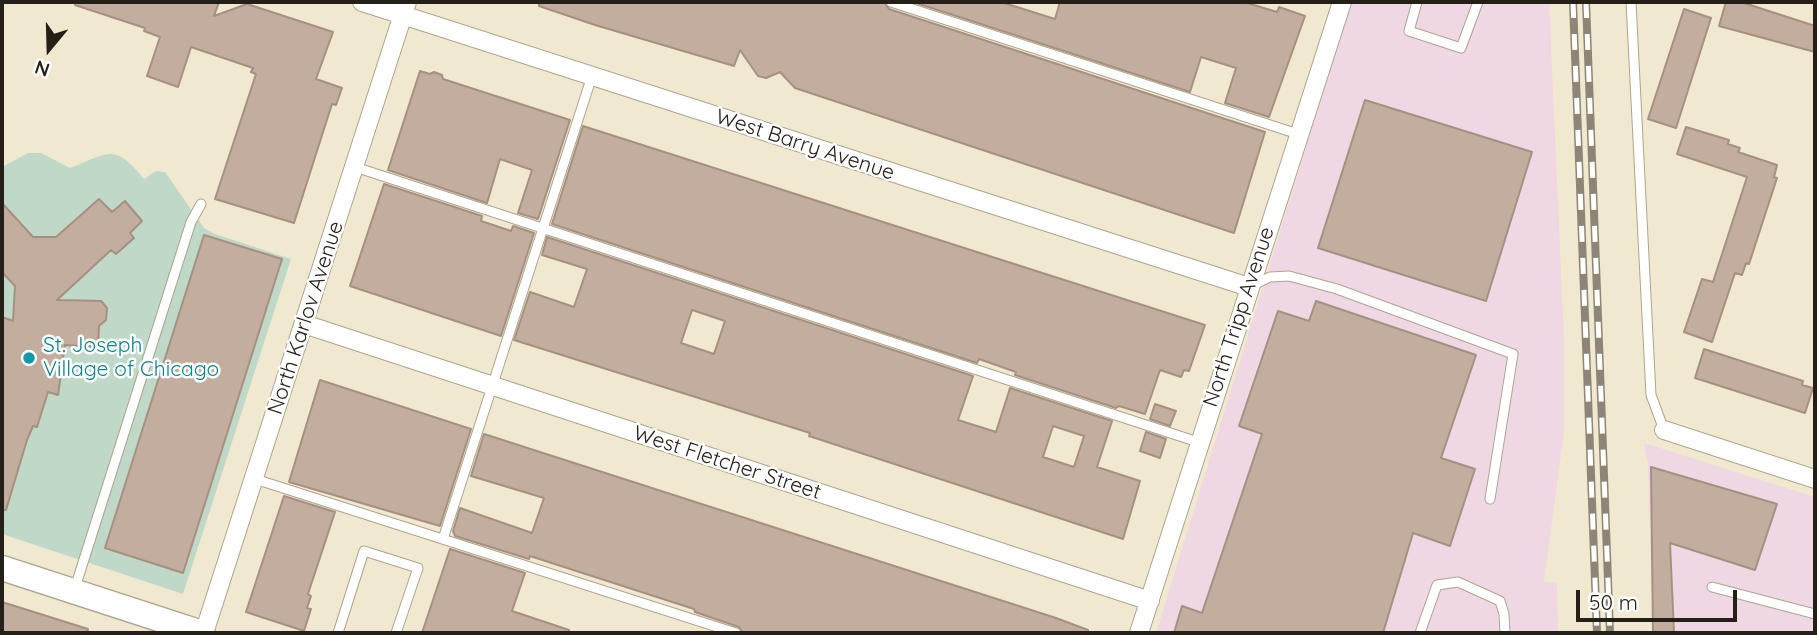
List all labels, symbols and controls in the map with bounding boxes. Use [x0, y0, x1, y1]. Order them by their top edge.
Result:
north arrow [14, 14, 84, 84]
text: N [32, 55, 53, 82]
street label: West Barry Avenue [712, 104, 898, 186]
street label: North Karlov Avenue [263, 218, 349, 418]
street label: North Tripp Avenue [1198, 224, 1280, 410]
place label: St. Joseph Village of Chicago [43, 333, 219, 383]
marker: St. Joseph Village of Chicago [21, 350, 37, 366]
street label: West Fletcher Street [630, 421, 824, 505]
scale bar [1579, 576, 1740, 620]
text: 50 m [1589, 589, 1638, 615]

